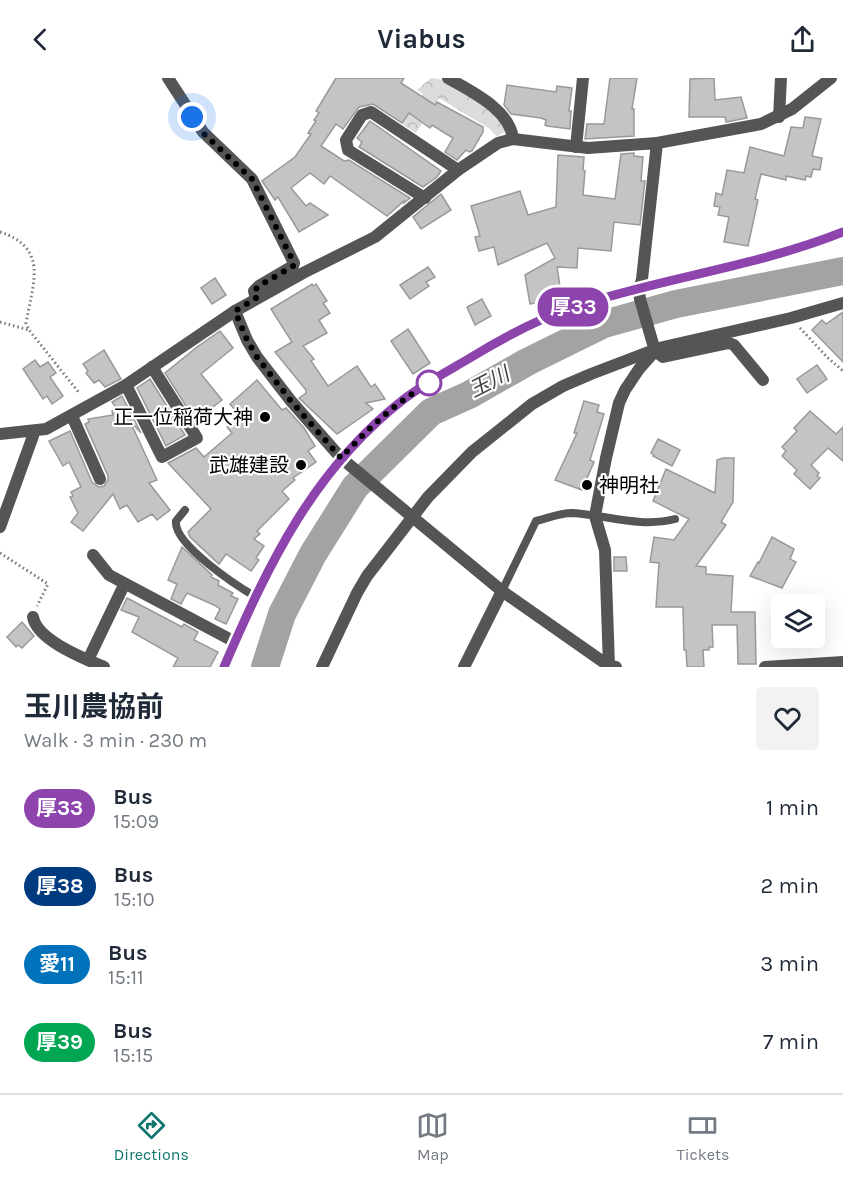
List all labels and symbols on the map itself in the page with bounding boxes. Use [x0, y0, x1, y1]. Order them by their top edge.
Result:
your location [177, 102, 207, 132]
line badge: 厚33 [538, 288, 608, 326]
water label: 玉川 [465, 361, 515, 402]
unlabelled marker [416, 370, 442, 396]
place label: 正一位稲荷大神 [113, 406, 253, 429]
marker: 正一位稲荷大神 [258, 410, 272, 424]
place label: 武雄建設 [209, 454, 289, 477]
marker: 武雄建設 [294, 458, 308, 472]
place label: 神明社 [599, 474, 659, 497]
marker: 神明社 [580, 478, 594, 492]

